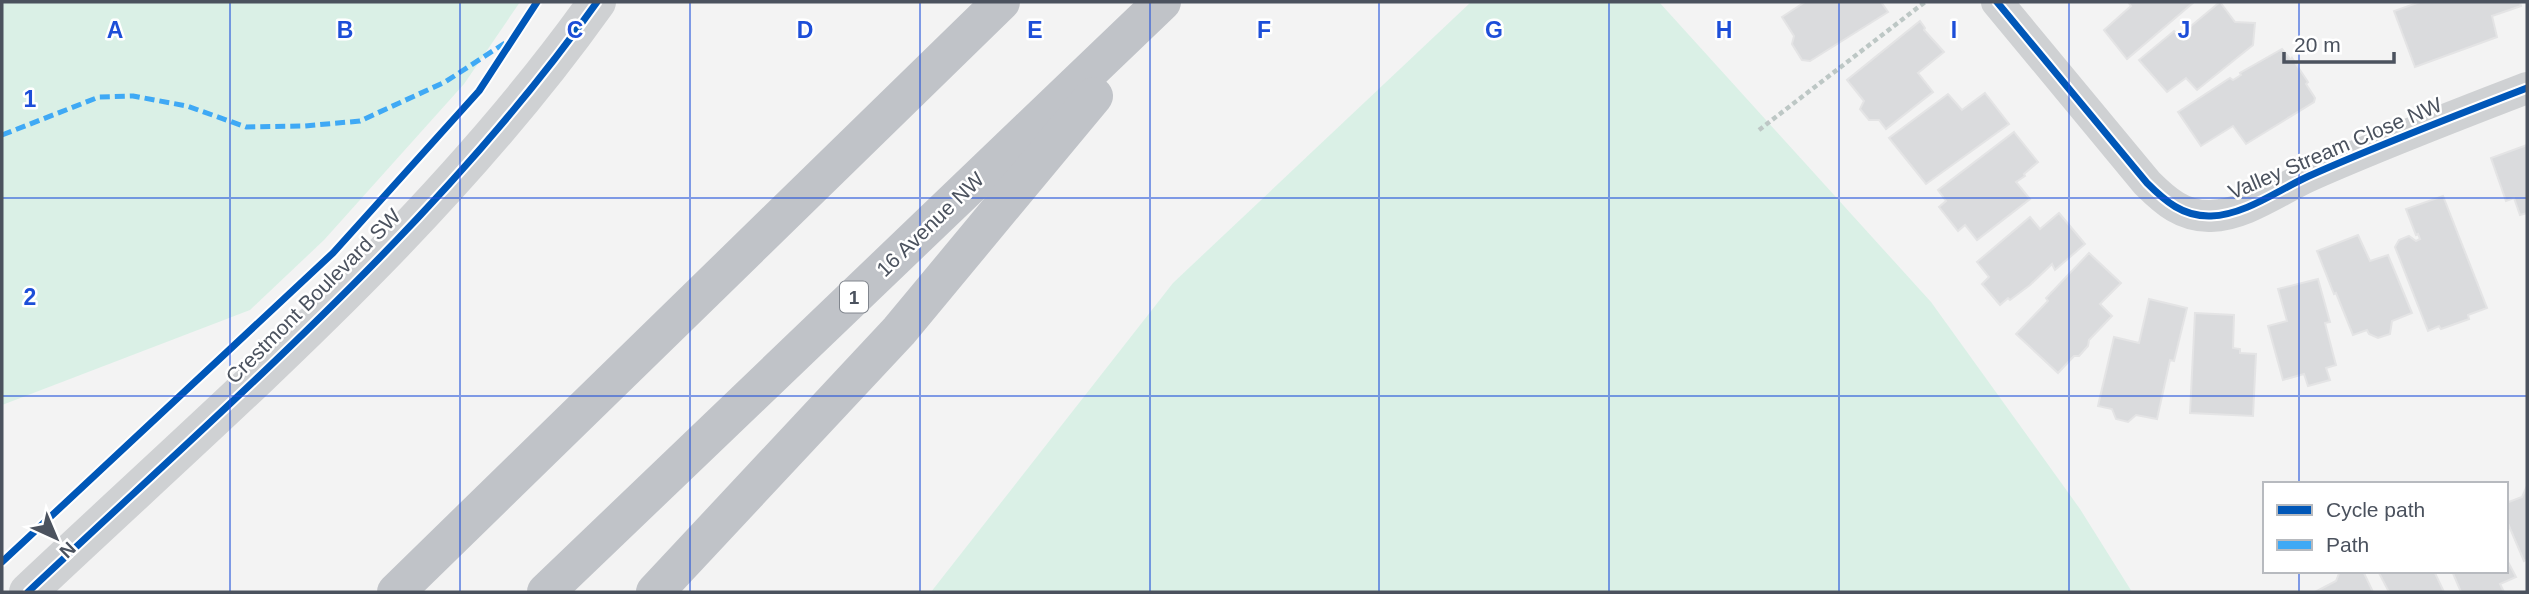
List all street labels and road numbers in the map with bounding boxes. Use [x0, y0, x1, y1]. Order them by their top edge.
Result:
street label: Valley Stream Close NW [2225, 93, 2445, 203]
street label: 16 Avenue NW [872, 167, 988, 281]
street label: Crestmont Boulevard SW [221, 204, 405, 388]
road number: 1 [840, 282, 868, 312]

